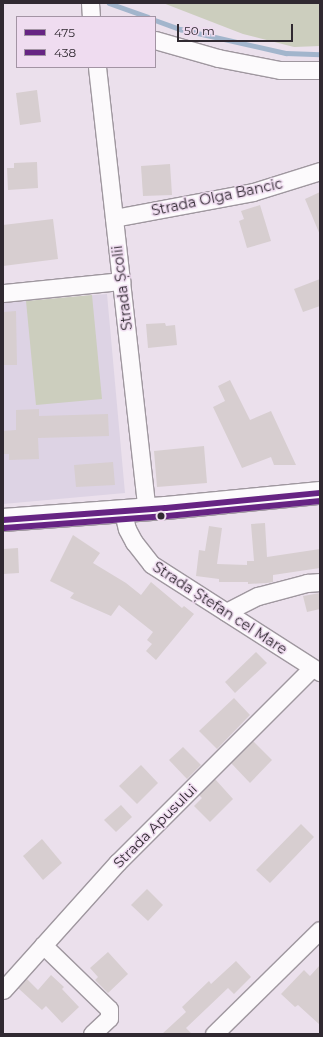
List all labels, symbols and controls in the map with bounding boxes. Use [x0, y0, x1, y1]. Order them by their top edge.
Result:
legend [16, 16, 156, 68]
scale bar [179, 16, 295, 42]
text: 50 m [184, 23, 215, 38]
text: 475 [54, 25, 75, 40]
text: 438 [54, 45, 76, 60]
street label: Strada Olga Bancic [150, 175, 284, 219]
street label: Strada Școlii [108, 245, 136, 331]
unlabelled marker [156, 511, 166, 521]
street label: Strada Ștefan cel Mare [150, 558, 290, 658]
street label: Strada Apusului [110, 781, 200, 871]

